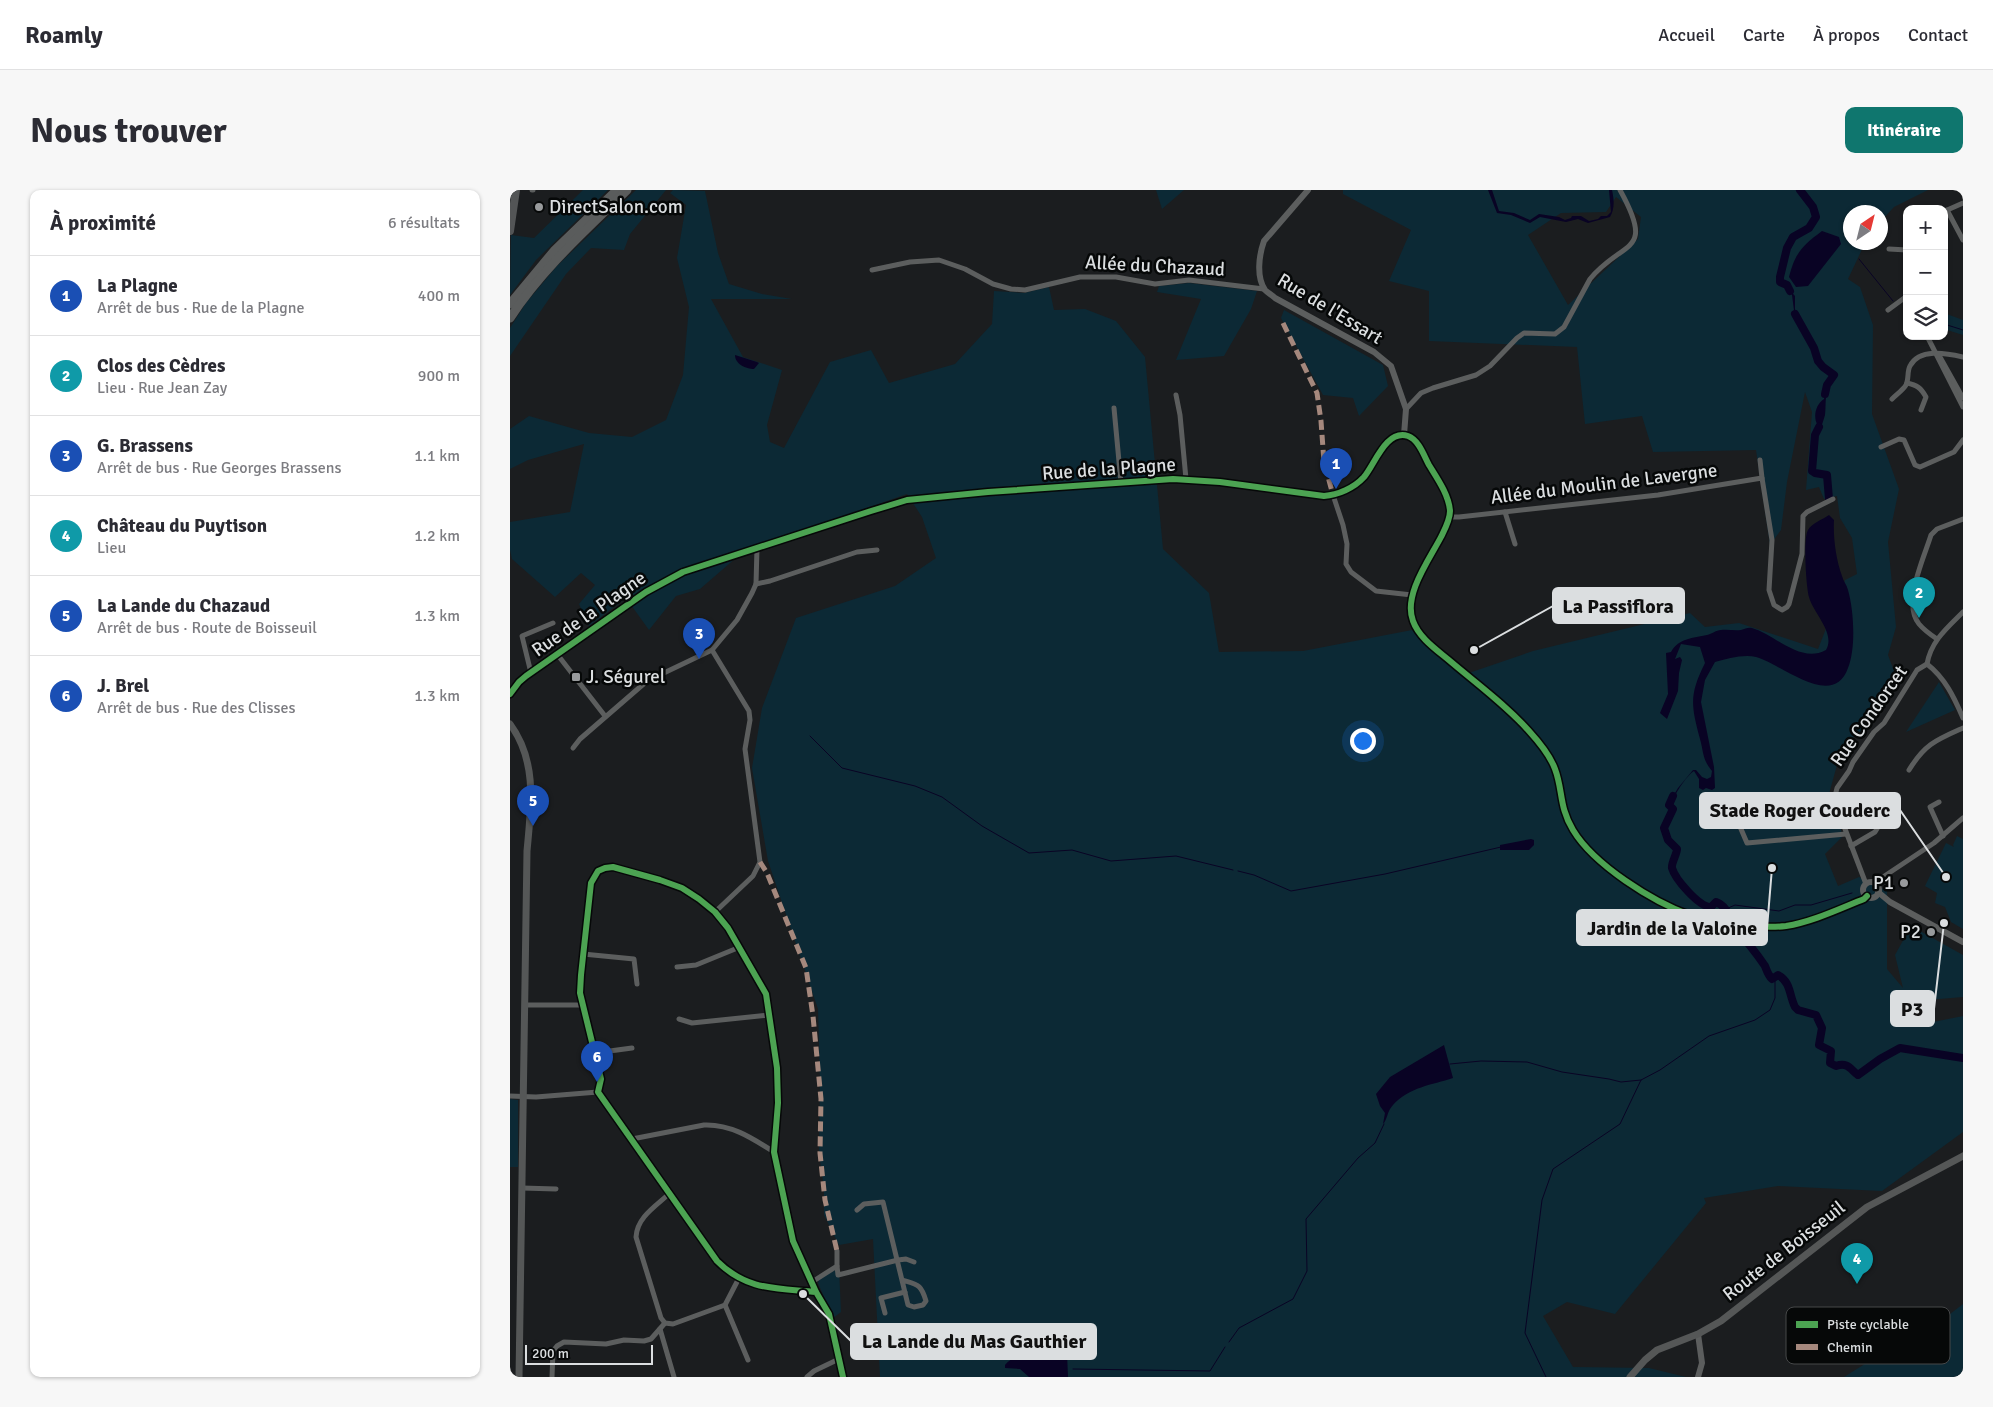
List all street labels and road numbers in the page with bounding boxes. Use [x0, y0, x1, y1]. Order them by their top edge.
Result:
street label: Allée du Chazaud [1084, 250, 1226, 282]
street label: Rue de l'Essart [1273, 268, 1387, 350]
street label: Rue de la Plagne [1041, 452, 1177, 486]
street label: Allée du Moulin de Lavergne [1489, 458, 1719, 510]
street label: Rue de la Plagne [527, 566, 651, 662]
street label: Rue Condorcet [1825, 660, 1913, 771]
street label: Route de Boisseuil [1718, 1196, 1850, 1306]

